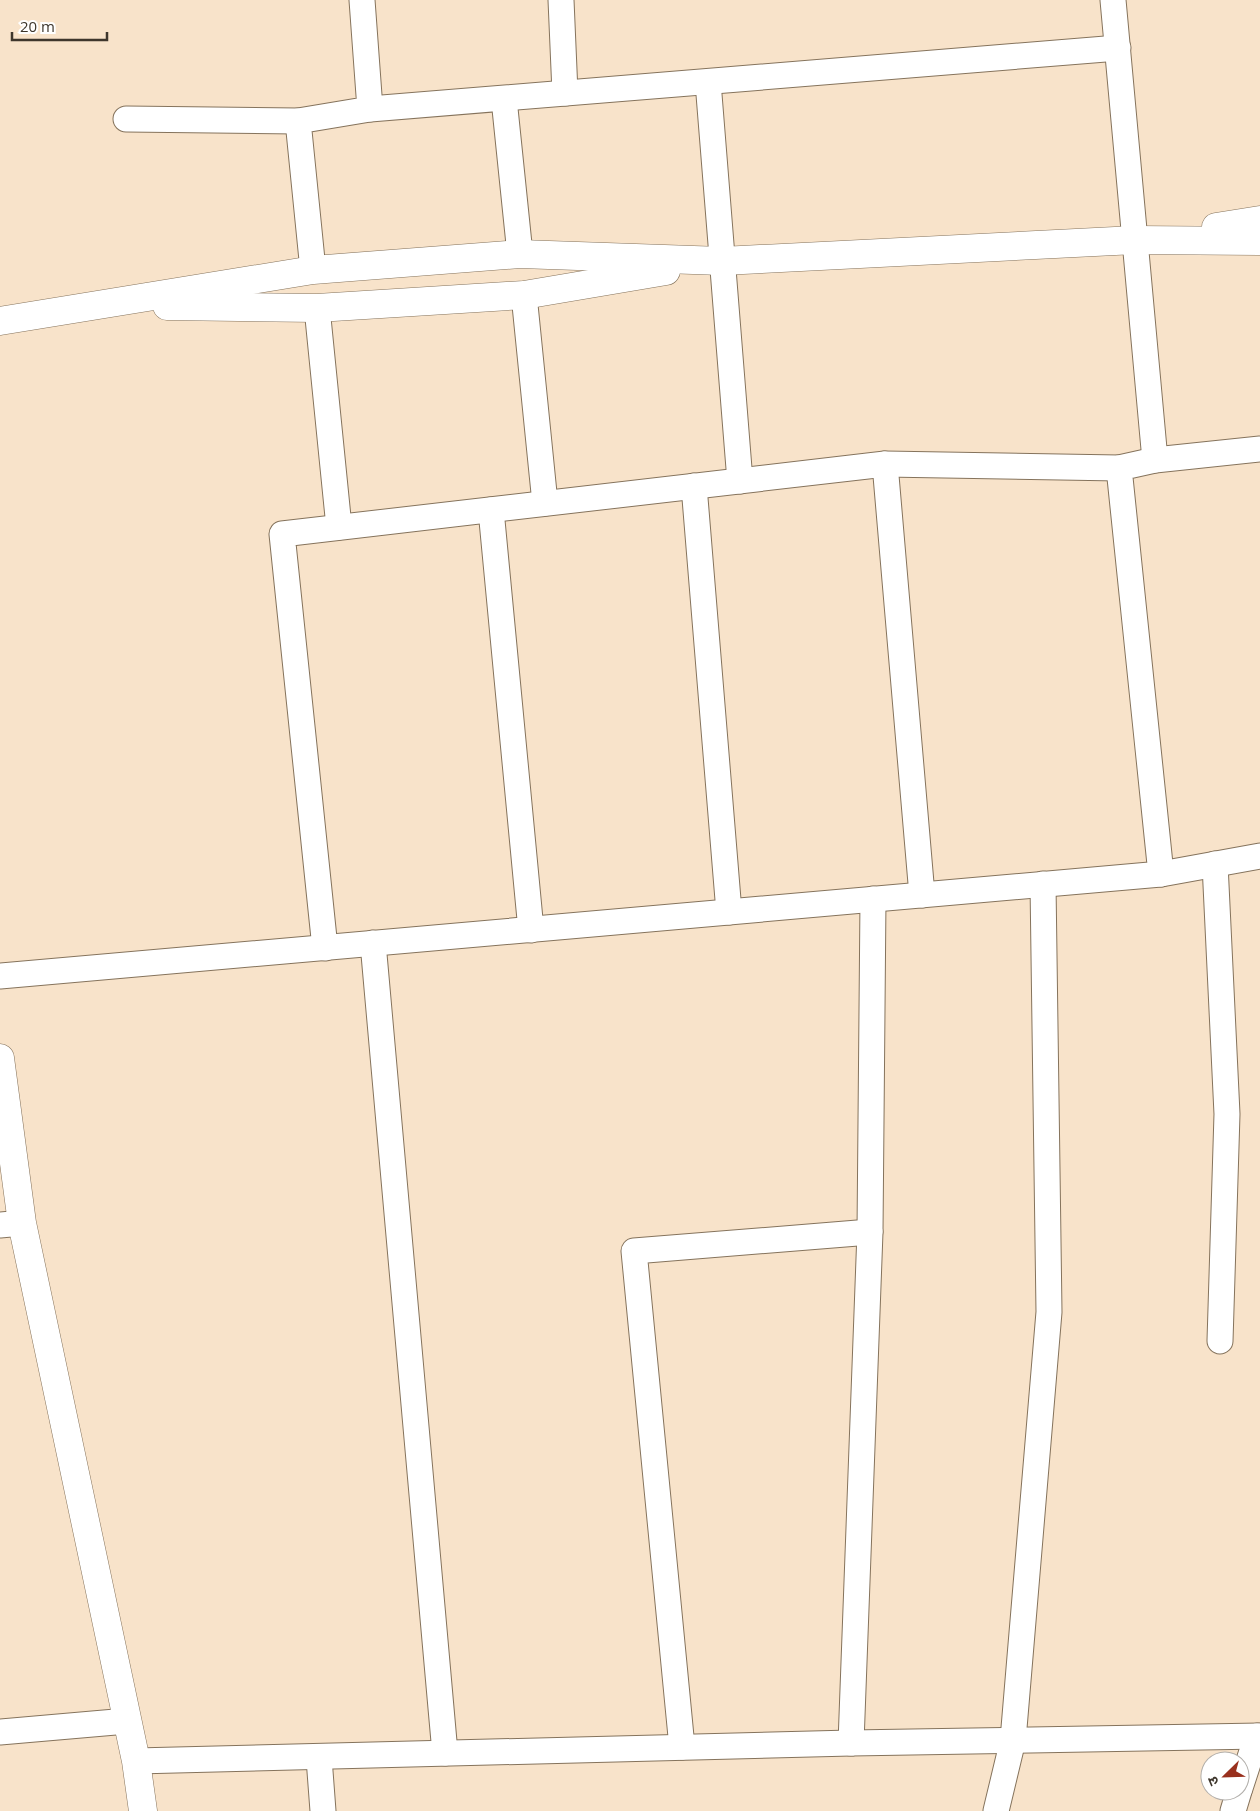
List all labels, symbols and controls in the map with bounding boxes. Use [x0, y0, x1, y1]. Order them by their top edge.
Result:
scale bar [12, 10, 108, 42]
text: 20 m [20, 16, 55, 36]
north arrow [1200, 1751, 1250, 1801]
text: उ [1202, 1773, 1223, 1789]

